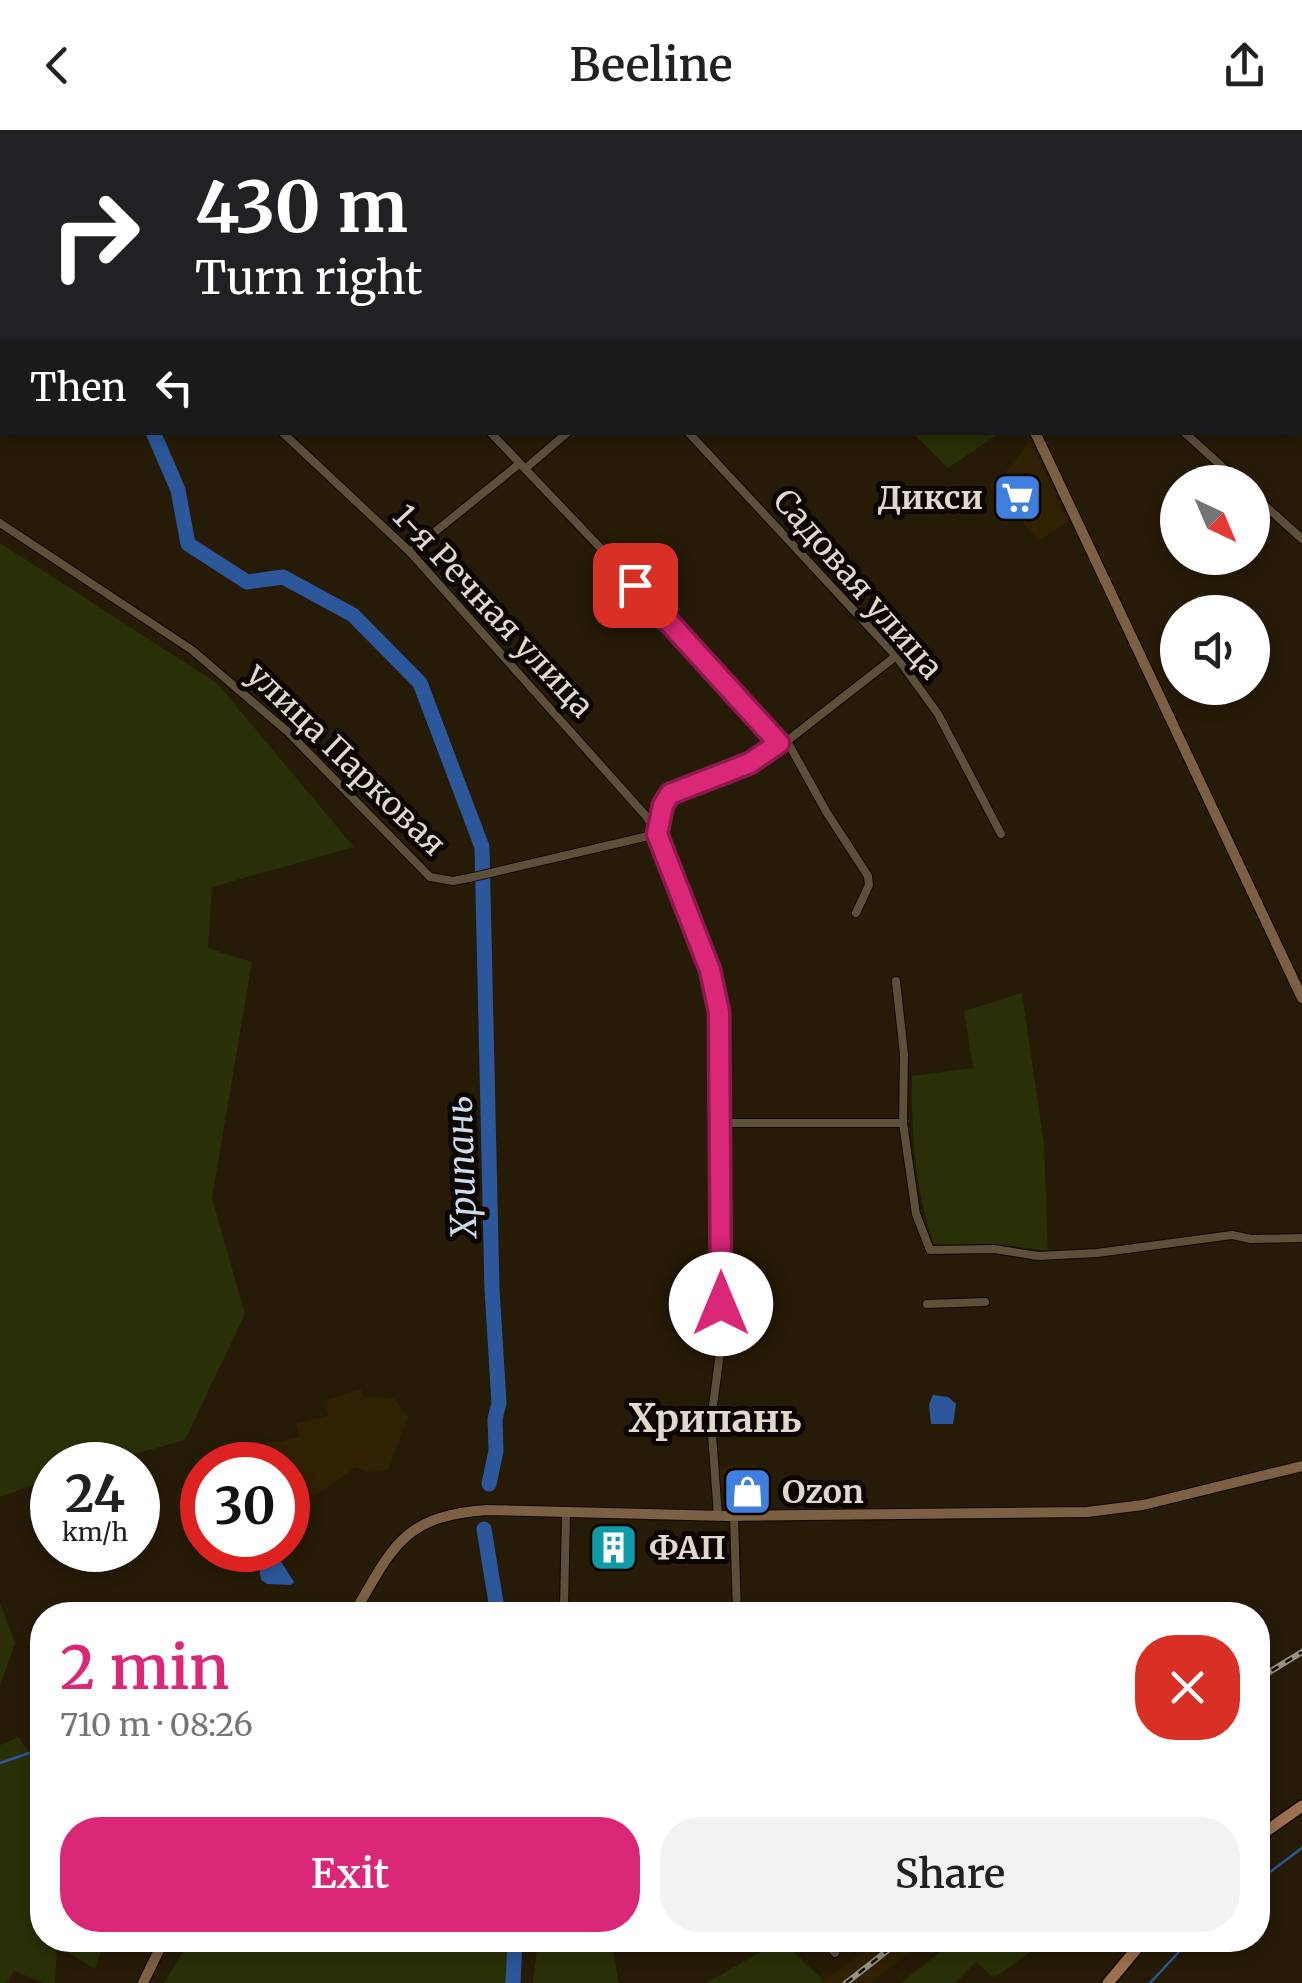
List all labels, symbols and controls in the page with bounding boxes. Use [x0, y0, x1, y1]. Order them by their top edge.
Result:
text: Beeline [570, 37, 732, 93]
icon: back [30, 38, 85, 93]
icon: share [1217, 38, 1272, 93]
text: 430 m [195, 163, 408, 251]
icon: right [30, 170, 160, 300]
text: Turn right [195, 250, 423, 306]
icon: left [147, 360, 202, 415]
text: Then [30, 364, 127, 411]
north arrow [1160, 465, 1270, 575]
map controls [1160, 465, 1270, 705]
supermarket icon: Дикси [992, 472, 1044, 524]
place label: Дикси [878, 478, 983, 518]
street label: Садовая улица [765, 481, 951, 687]
street label: 1-я Речная улица [384, 496, 602, 726]
pin [593, 543, 678, 628]
icon: arrive [608, 558, 663, 613]
button: sound [1160, 595, 1270, 705]
street label: улица Парковая [238, 654, 454, 864]
water label: Хрипань [438, 1095, 487, 1241]
position arrow [669, 1252, 773, 1356]
district label: Хрипань [628, 1395, 802, 1442]
speed limit sign: 30 [180, 1442, 310, 1572]
text: 24 [65, 1463, 125, 1526]
shop icon: Ozon [721, 1466, 773, 1518]
place label: Ozon [782, 1472, 864, 1512]
text: km/h [62, 1516, 128, 1548]
building icon: ФАП [588, 1522, 640, 1574]
place label: ФАП [649, 1528, 726, 1568]
text: 2 min [60, 1630, 229, 1705]
button: close [1135, 1635, 1240, 1740]
text: 710 m · 08:26 [60, 1705, 253, 1745]
button: Exit [60, 1817, 640, 1932]
button: Share [660, 1817, 1240, 1932]

